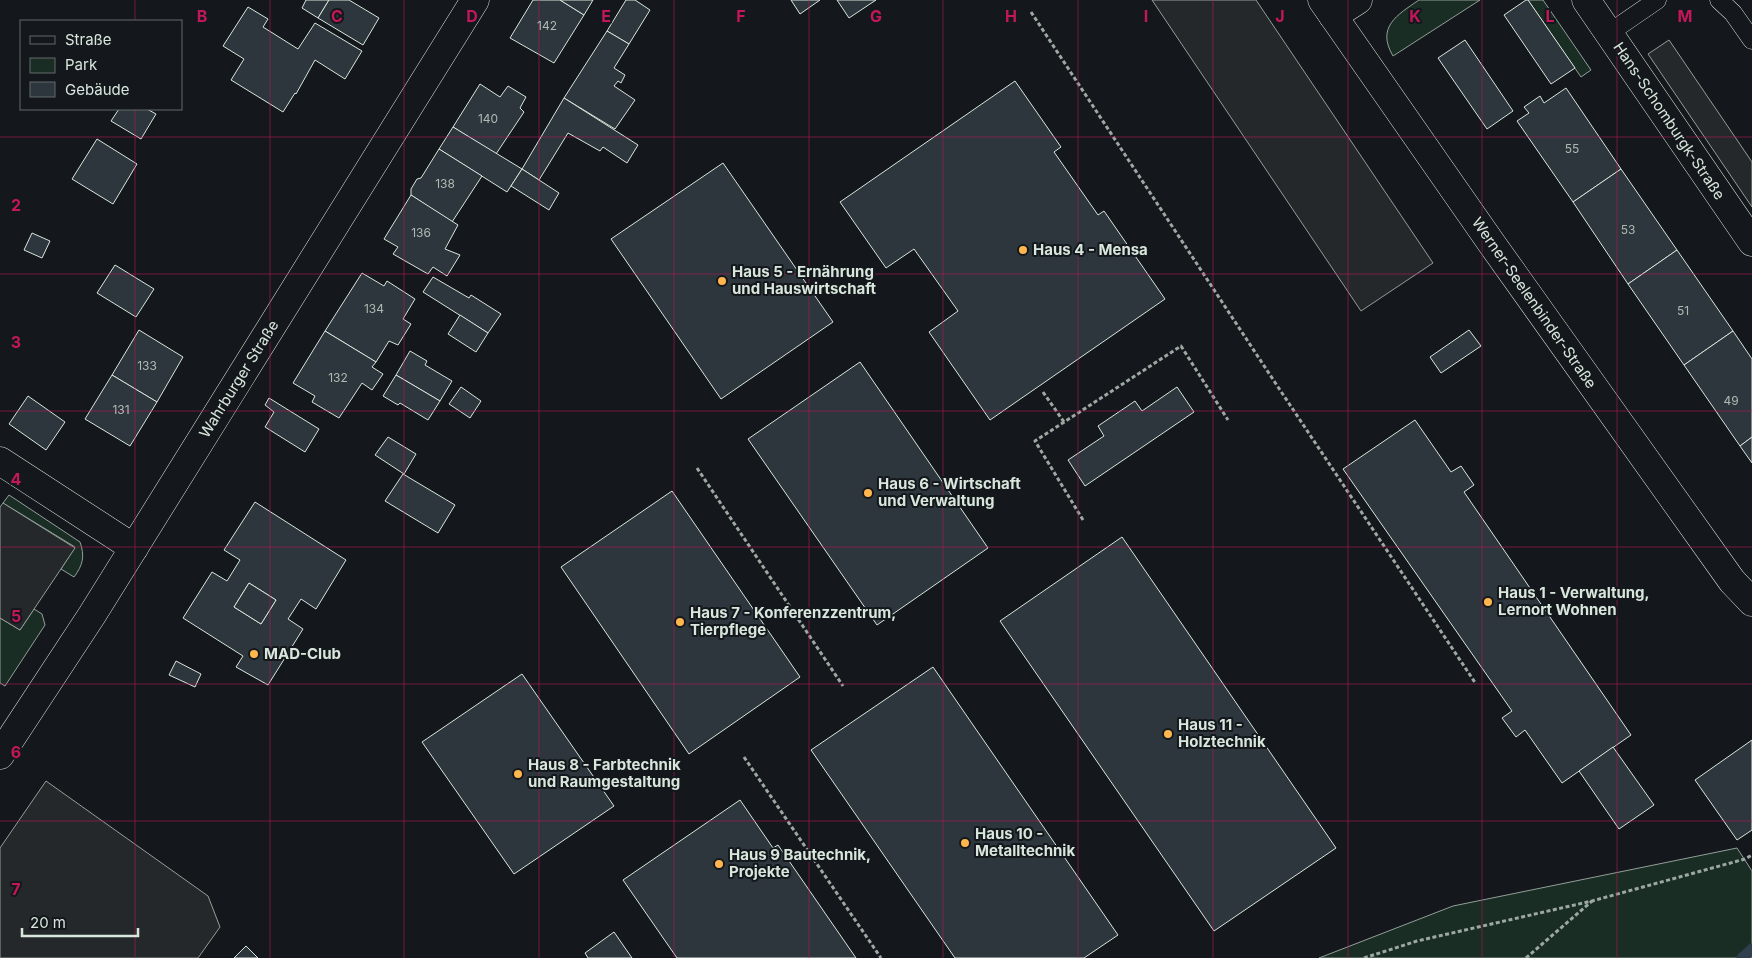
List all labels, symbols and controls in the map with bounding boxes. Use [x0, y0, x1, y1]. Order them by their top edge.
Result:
text: B [197, 6, 207, 26]
text: C [331, 6, 343, 26]
text: D [466, 6, 478, 26]
text: E [601, 6, 611, 26]
text: F [736, 6, 746, 26]
text: G [870, 6, 882, 26]
text: H [1005, 6, 1017, 26]
text: I [1144, 6, 1148, 26]
text: J [1275, 6, 1285, 26]
text: K [1409, 6, 1421, 26]
text: L [1545, 6, 1555, 26]
text: M [1678, 6, 1692, 26]
house number: 142 [537, 18, 557, 33]
legend [20, 20, 182, 110]
text: Straße [65, 30, 112, 49]
street label: Hans-Schomburgk-Straße [1609, 38, 1729, 203]
text: Park [65, 55, 98, 74]
text: Gebäude [65, 80, 130, 99]
house number: 140 [478, 111, 498, 126]
house number: 55 [1565, 141, 1579, 156]
house number: 138 [435, 176, 455, 191]
text: 2 [11, 195, 21, 215]
street label: Werner-Seelenbinder-Straße [1468, 213, 1601, 392]
house number: 53 [1621, 222, 1635, 237]
house number: 136 [411, 225, 431, 240]
place label: Haus 4 - Mensa [1033, 240, 1148, 259]
marker: Haus 4 - Mensa [1017, 244, 1029, 256]
place label: Haus 5 - Ernährung und Hauswirtschaft [732, 262, 877, 298]
marker: Haus 5 - Ernährung und Hauswirtschaft [716, 275, 728, 287]
house number: 134 [364, 301, 384, 316]
house number: 51 [1677, 303, 1689, 318]
street label: Wahrburger Straße [195, 316, 282, 441]
text: 3 [11, 332, 21, 352]
house number: 133 [137, 358, 157, 373]
house number: 132 [328, 370, 348, 385]
house number: 49 [1723, 393, 1739, 408]
house number: 131 [112, 402, 130, 417]
text: 4 [11, 469, 22, 489]
place label: Haus 6 - Wirtschaft und Verwaltung [878, 474, 1021, 510]
marker: Haus 6 - Wirtschaft und Verwaltung [862, 487, 874, 499]
place label: Haus 1 - Verwaltung, Lernort Wohnen [1498, 583, 1650, 619]
marker: Haus 1 - Verwaltung, Lernort Wohnen [1482, 596, 1494, 608]
place label: Haus 7 - Konferenzzentrum, Tierpflege [690, 603, 896, 639]
text: 5 [11, 606, 21, 626]
marker: Haus 7 - Konferenzzentrum, Tierpflege [674, 616, 686, 628]
place label: MAD-Club [264, 644, 341, 663]
marker: MAD-Club [248, 648, 260, 660]
place label: Haus 11 - Holztechnik [1178, 715, 1266, 751]
marker: Haus 11 - Holztechnik [1162, 728, 1174, 740]
text: 6 [11, 742, 21, 762]
place label: Haus 8 - Farbtechnik und Raumgestaltung [528, 755, 681, 791]
marker: Haus 8 - Farbtechnik und Raumgestaltung [512, 768, 524, 780]
place label: Haus 10 - Metalltechnik [975, 824, 1075, 860]
marker: Haus 10 - Metalltechnik [959, 837, 971, 849]
place label: Haus 9 Bautechnik, Projekte [729, 845, 871, 881]
marker: Haus 9 Bautechnik, Projekte [713, 858, 725, 870]
text: 7 [11, 879, 21, 899]
scale bar [22, 906, 139, 938]
text: 20 m [30, 913, 66, 932]

